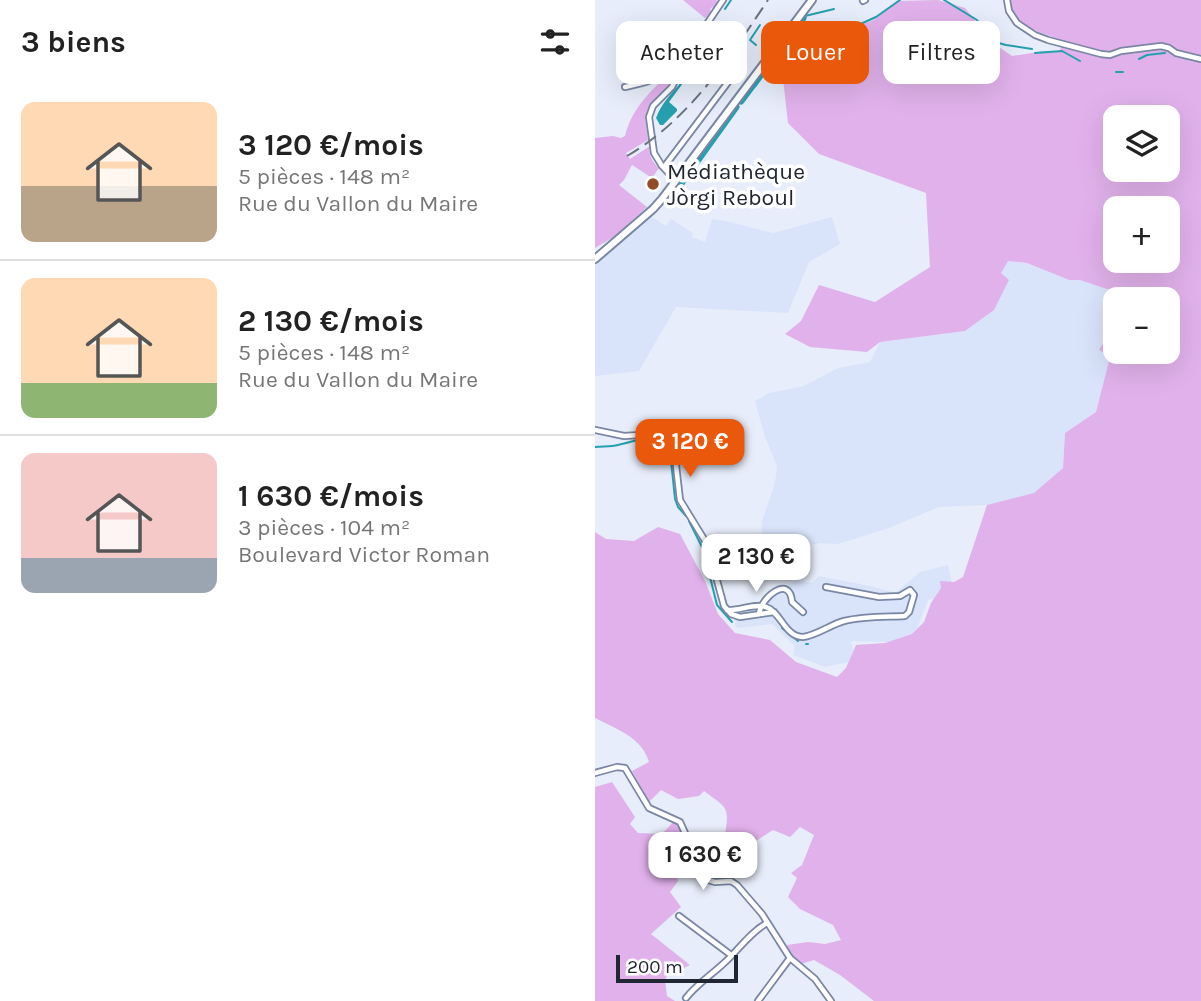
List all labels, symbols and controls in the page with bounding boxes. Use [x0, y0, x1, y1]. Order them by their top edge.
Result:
chip: Acheter [616, 21, 747, 84]
chip: Louer [761, 21, 869, 84]
chip: Filtres [883, 21, 1000, 84]
icon: filters [536, 23, 574, 61]
text: 3 biens [21, 24, 126, 60]
map controls [1103, 105, 1180, 364]
button: layers [1103, 105, 1180, 182]
text: 3 120 €/mois [238, 127, 424, 163]
icon: home [77, 130, 161, 214]
place label: Médiathèque Jòrgi Reboul [667, 158, 805, 211]
text: 5 pièces · 148 m² [238, 163, 410, 190]
marker: Médiathèque Jòrgi Reboul [645, 176, 661, 192]
text: Rue du Vallon du Maire [238, 190, 478, 217]
button: + [1103, 196, 1180, 273]
button: − [1103, 287, 1180, 364]
text: 2 130 €/mois [238, 303, 424, 339]
icon: home [77, 306, 161, 390]
text: 5 pièces · 148 m² [238, 339, 410, 366]
text: Rue du Vallon du Maire [238, 366, 478, 393]
pin: 3 120 € [625, 420, 755, 479]
text: 3 120 € [651, 428, 729, 455]
text: 1 630 €/mois [238, 478, 424, 514]
icon: home [77, 481, 161, 565]
text: 3 pièces · 104 m² [238, 514, 410, 541]
pin: 2 130 € [691, 534, 821, 594]
text: Boulevard Victor Roman [238, 541, 490, 568]
text: 2 130 € [717, 543, 795, 570]
pin: 1 630 € [638, 832, 768, 892]
text: 1 630 € [664, 841, 742, 868]
scale bar [616, 952, 739, 984]
text: 200 m [627, 956, 683, 978]

